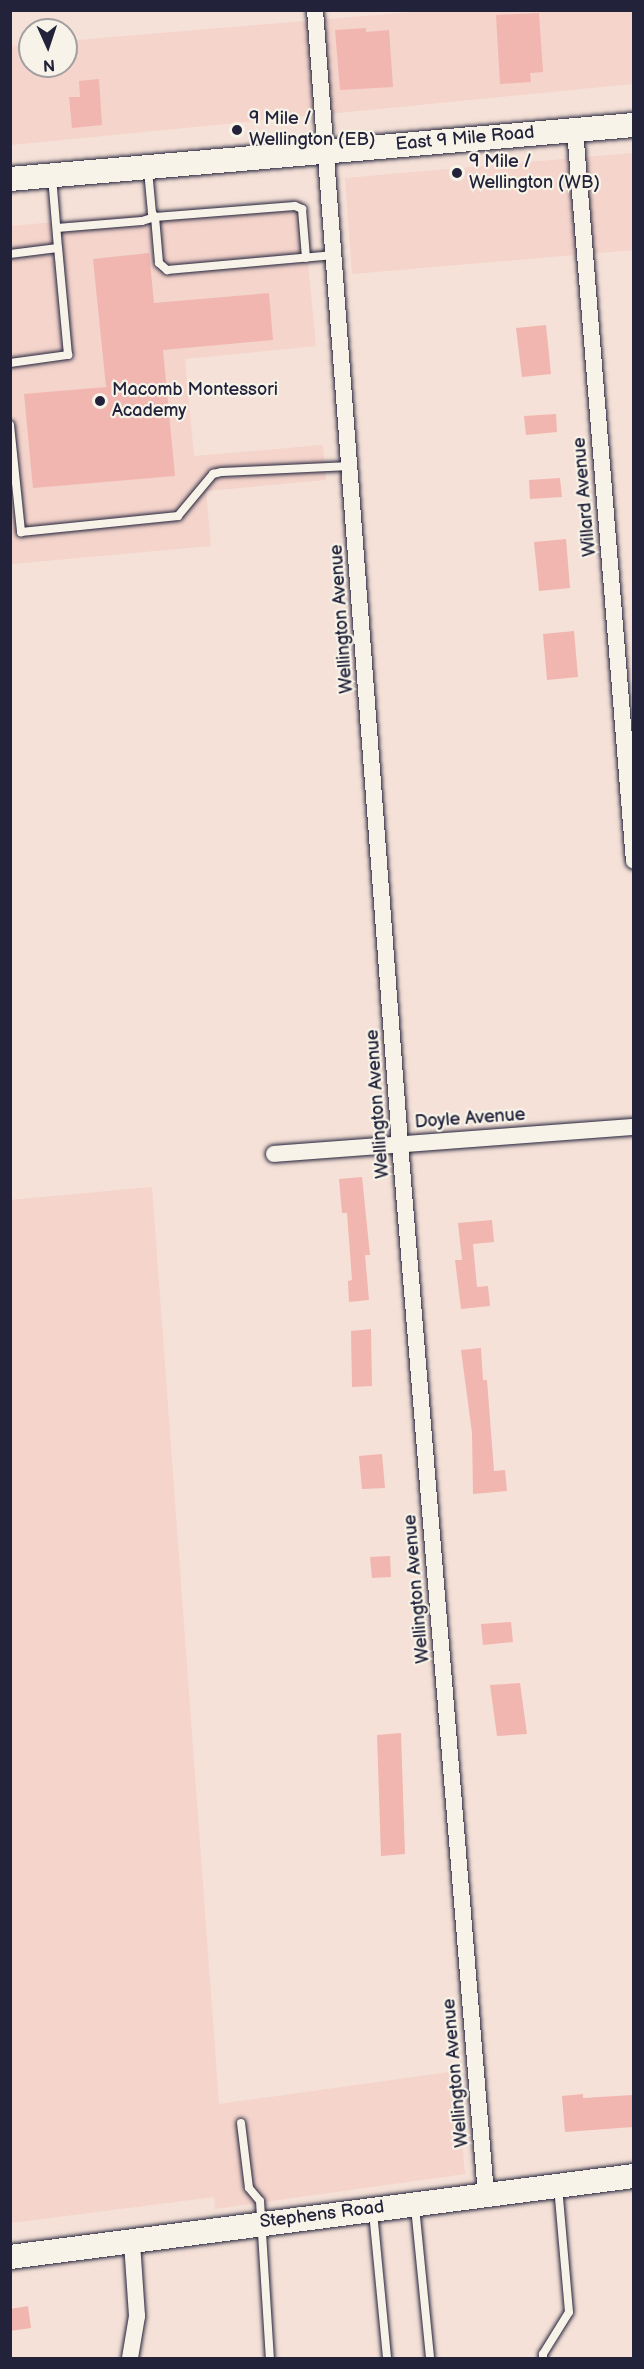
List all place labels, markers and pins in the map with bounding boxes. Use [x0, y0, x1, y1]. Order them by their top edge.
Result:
place label: 9 Mile / Wellington (EB) [249, 109, 375, 152]
marker: 9 Mile / Wellington (EB) [230, 123, 244, 137]
place label: 9 Mile / Wellington (WB) [469, 152, 600, 195]
marker: 9 Mile / Wellington (WB) [450, 166, 464, 180]
place label: Macomb Montessori Academy [112, 380, 278, 422]
marker: Macomb Montessori Academy [93, 394, 107, 408]

